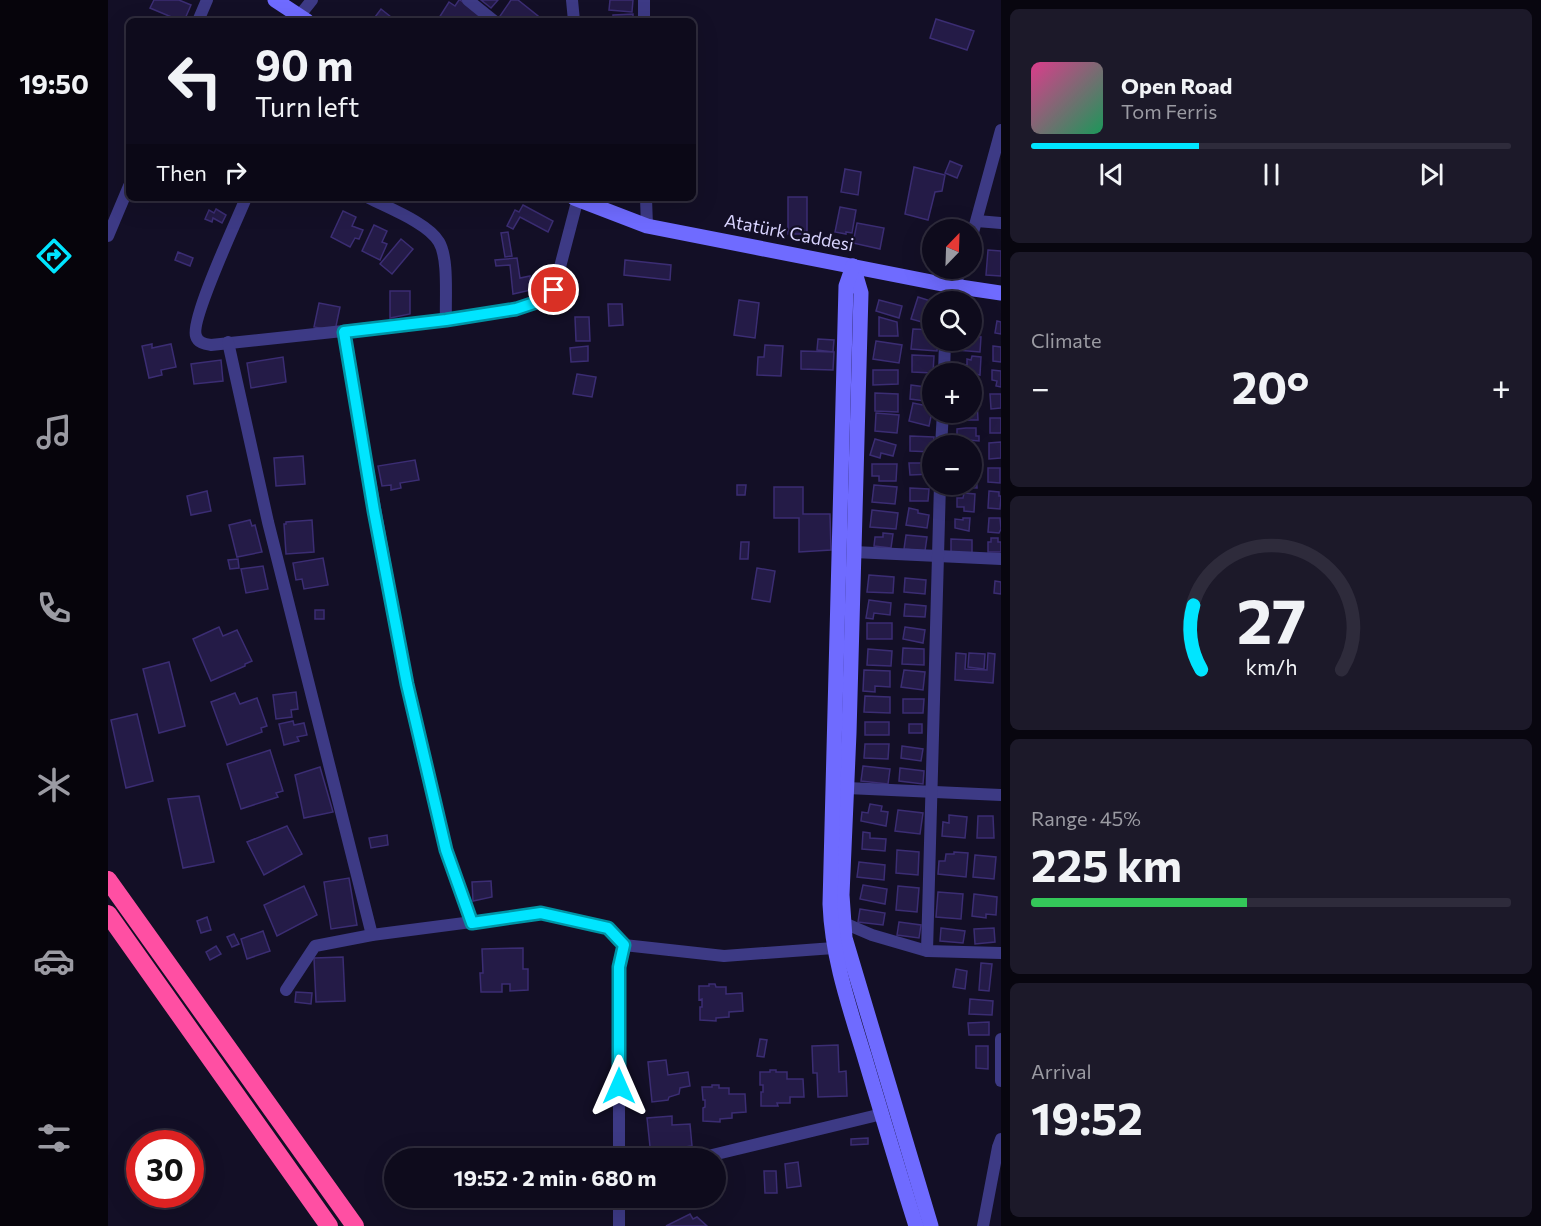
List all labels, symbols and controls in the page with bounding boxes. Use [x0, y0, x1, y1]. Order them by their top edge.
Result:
text: 90 m [255, 38, 354, 90]
icon: left [156, 42, 234, 120]
text: 19:50 [19, 67, 89, 100]
text: Open Road [1121, 72, 1232, 99]
text: Turn left [255, 90, 359, 123]
text: Tom Ferris [1121, 99, 1217, 123]
icon: right [219, 156, 252, 189]
icon: previous [1095, 158, 1128, 191]
icon: pause [1255, 158, 1288, 191]
icon: next [1415, 158, 1448, 191]
text: Then [156, 159, 207, 186]
street label: Atatürk Caddesi [723, 209, 856, 255]
north arrow [922, 219, 982, 279]
map controls [922, 219, 982, 495]
icon: directions [33, 235, 75, 277]
pin [528, 264, 579, 315]
icon: arrive [537, 273, 570, 306]
button: search [922, 291, 982, 351]
text: Climate [1031, 328, 1101, 352]
text: 20° [1232, 358, 1310, 413]
button: + [922, 363, 982, 423]
text: − [1031, 366, 1050, 407]
text: + [1492, 366, 1511, 407]
icon: music [33, 411, 75, 453]
button: − [922, 435, 982, 495]
text: 27 [1236, 581, 1306, 657]
icon: phone [33, 587, 75, 629]
text: km/h [1245, 653, 1297, 679]
icon: climate [33, 764, 75, 806]
text: Range · 45% [1031, 806, 1141, 830]
text: 225 km [1031, 836, 1182, 891]
icon: car [33, 940, 75, 982]
position arrow [587, 1054, 651, 1118]
text: Arrival [1031, 1059, 1092, 1083]
text: 19:52 [1031, 1089, 1143, 1144]
icon: filters [33, 1117, 75, 1159]
speed limit sign: 30 [126, 1130, 204, 1208]
text: 19:52 · 2 min · 680 m [453, 1164, 657, 1191]

